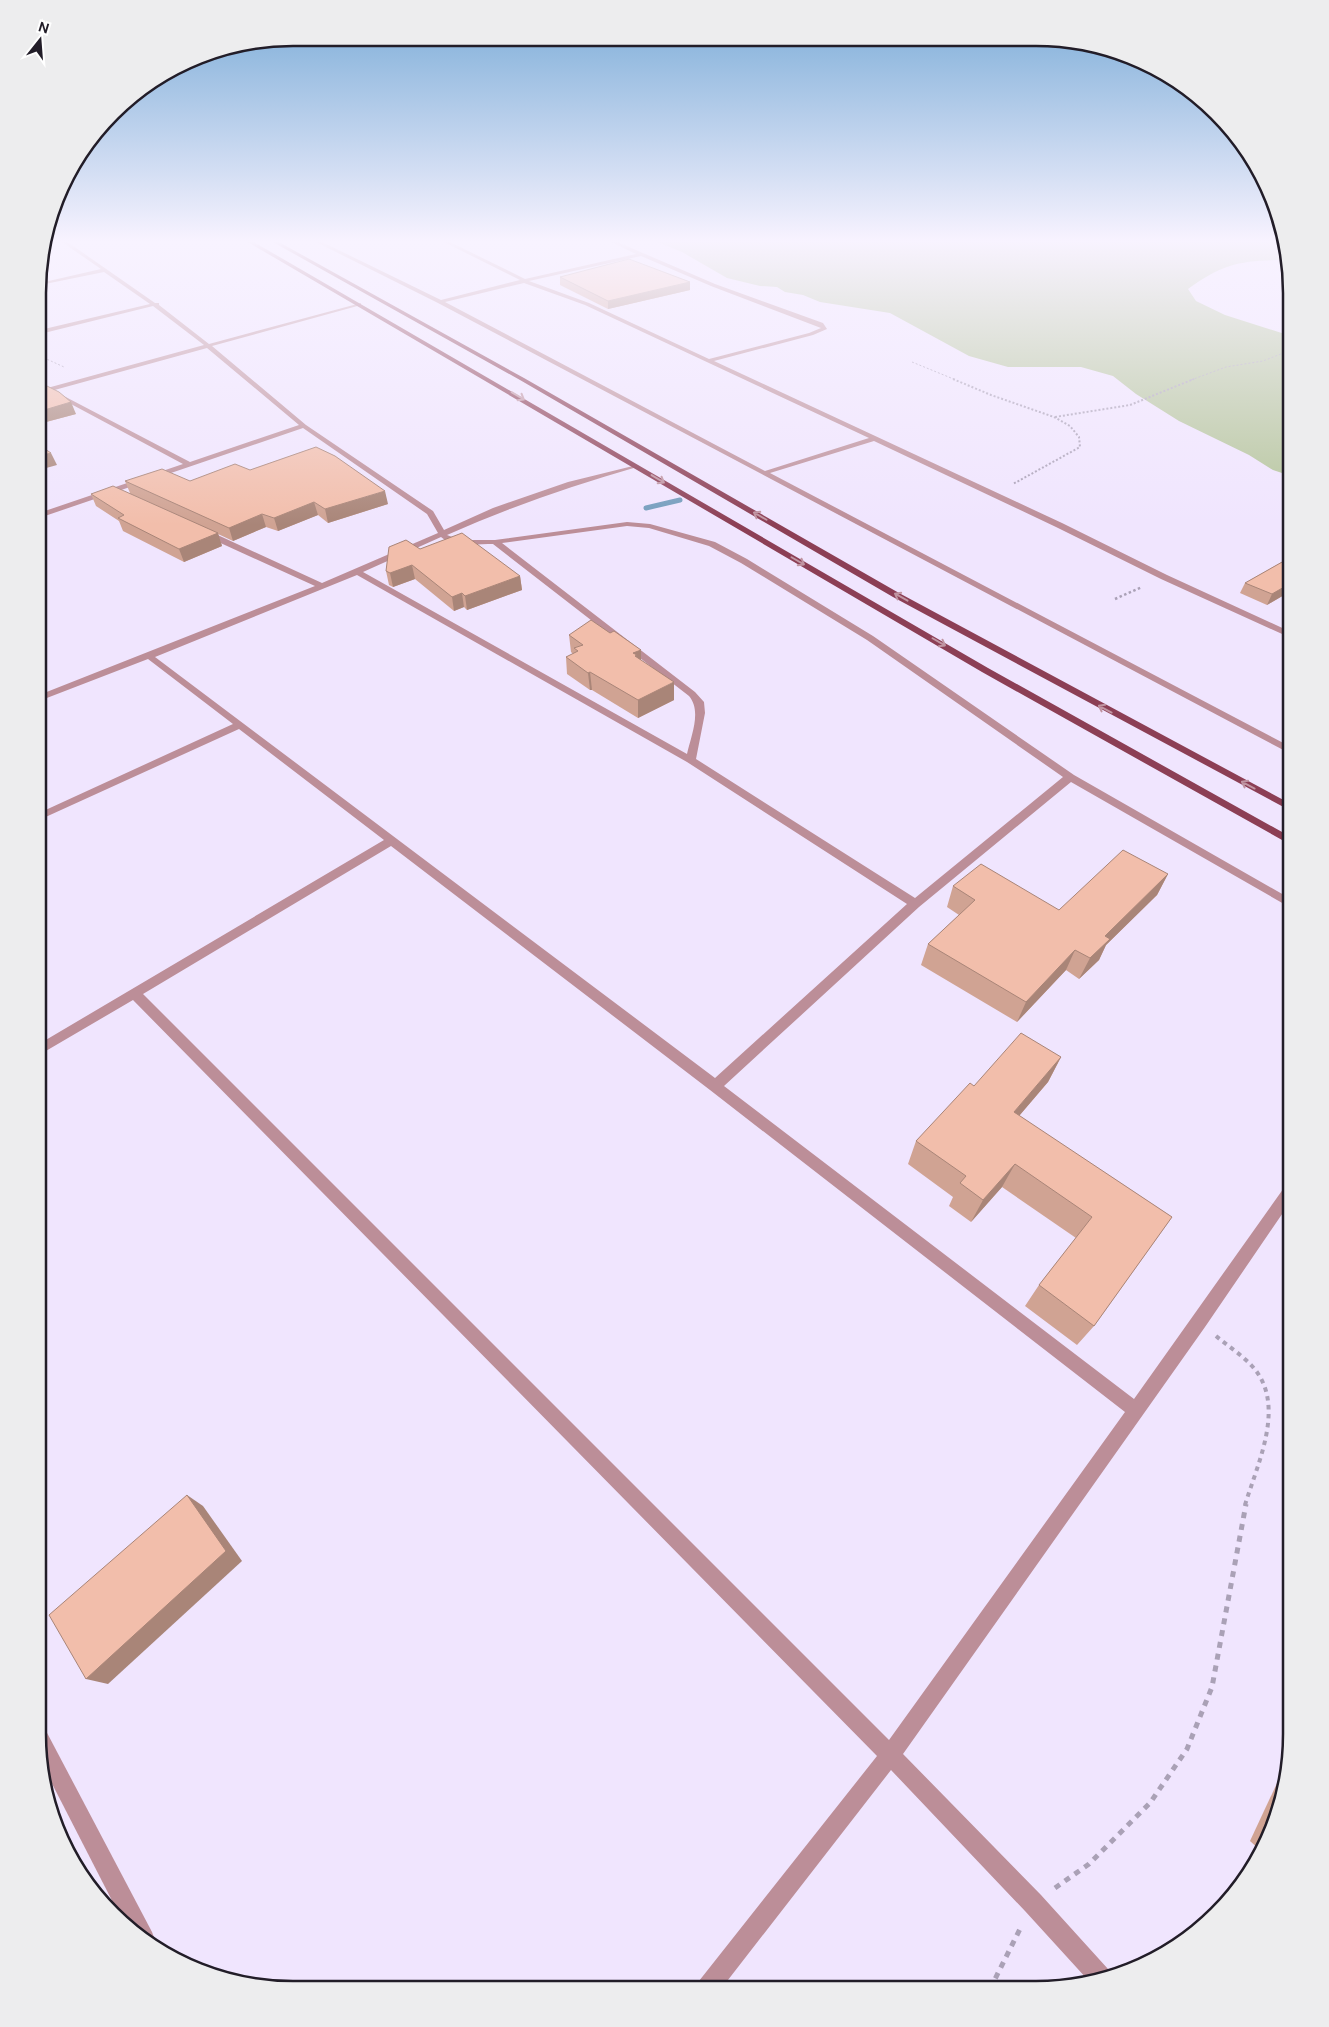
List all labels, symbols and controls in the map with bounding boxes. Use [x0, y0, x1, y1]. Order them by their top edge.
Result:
north arrow [15, 15, 65, 65]
text: N [36, 17, 51, 38]
one-way arrow [511, 391, 525, 401]
one-way arrow [650, 475, 664, 485]
one-way arrow [753, 511, 767, 521]
one-way arrow [791, 556, 805, 566]
one-way arrow [894, 592, 908, 602]
one-way arrow [931, 638, 945, 648]
one-way arrow [1098, 704, 1113, 713]
one-way arrow [1241, 780, 1256, 790]

